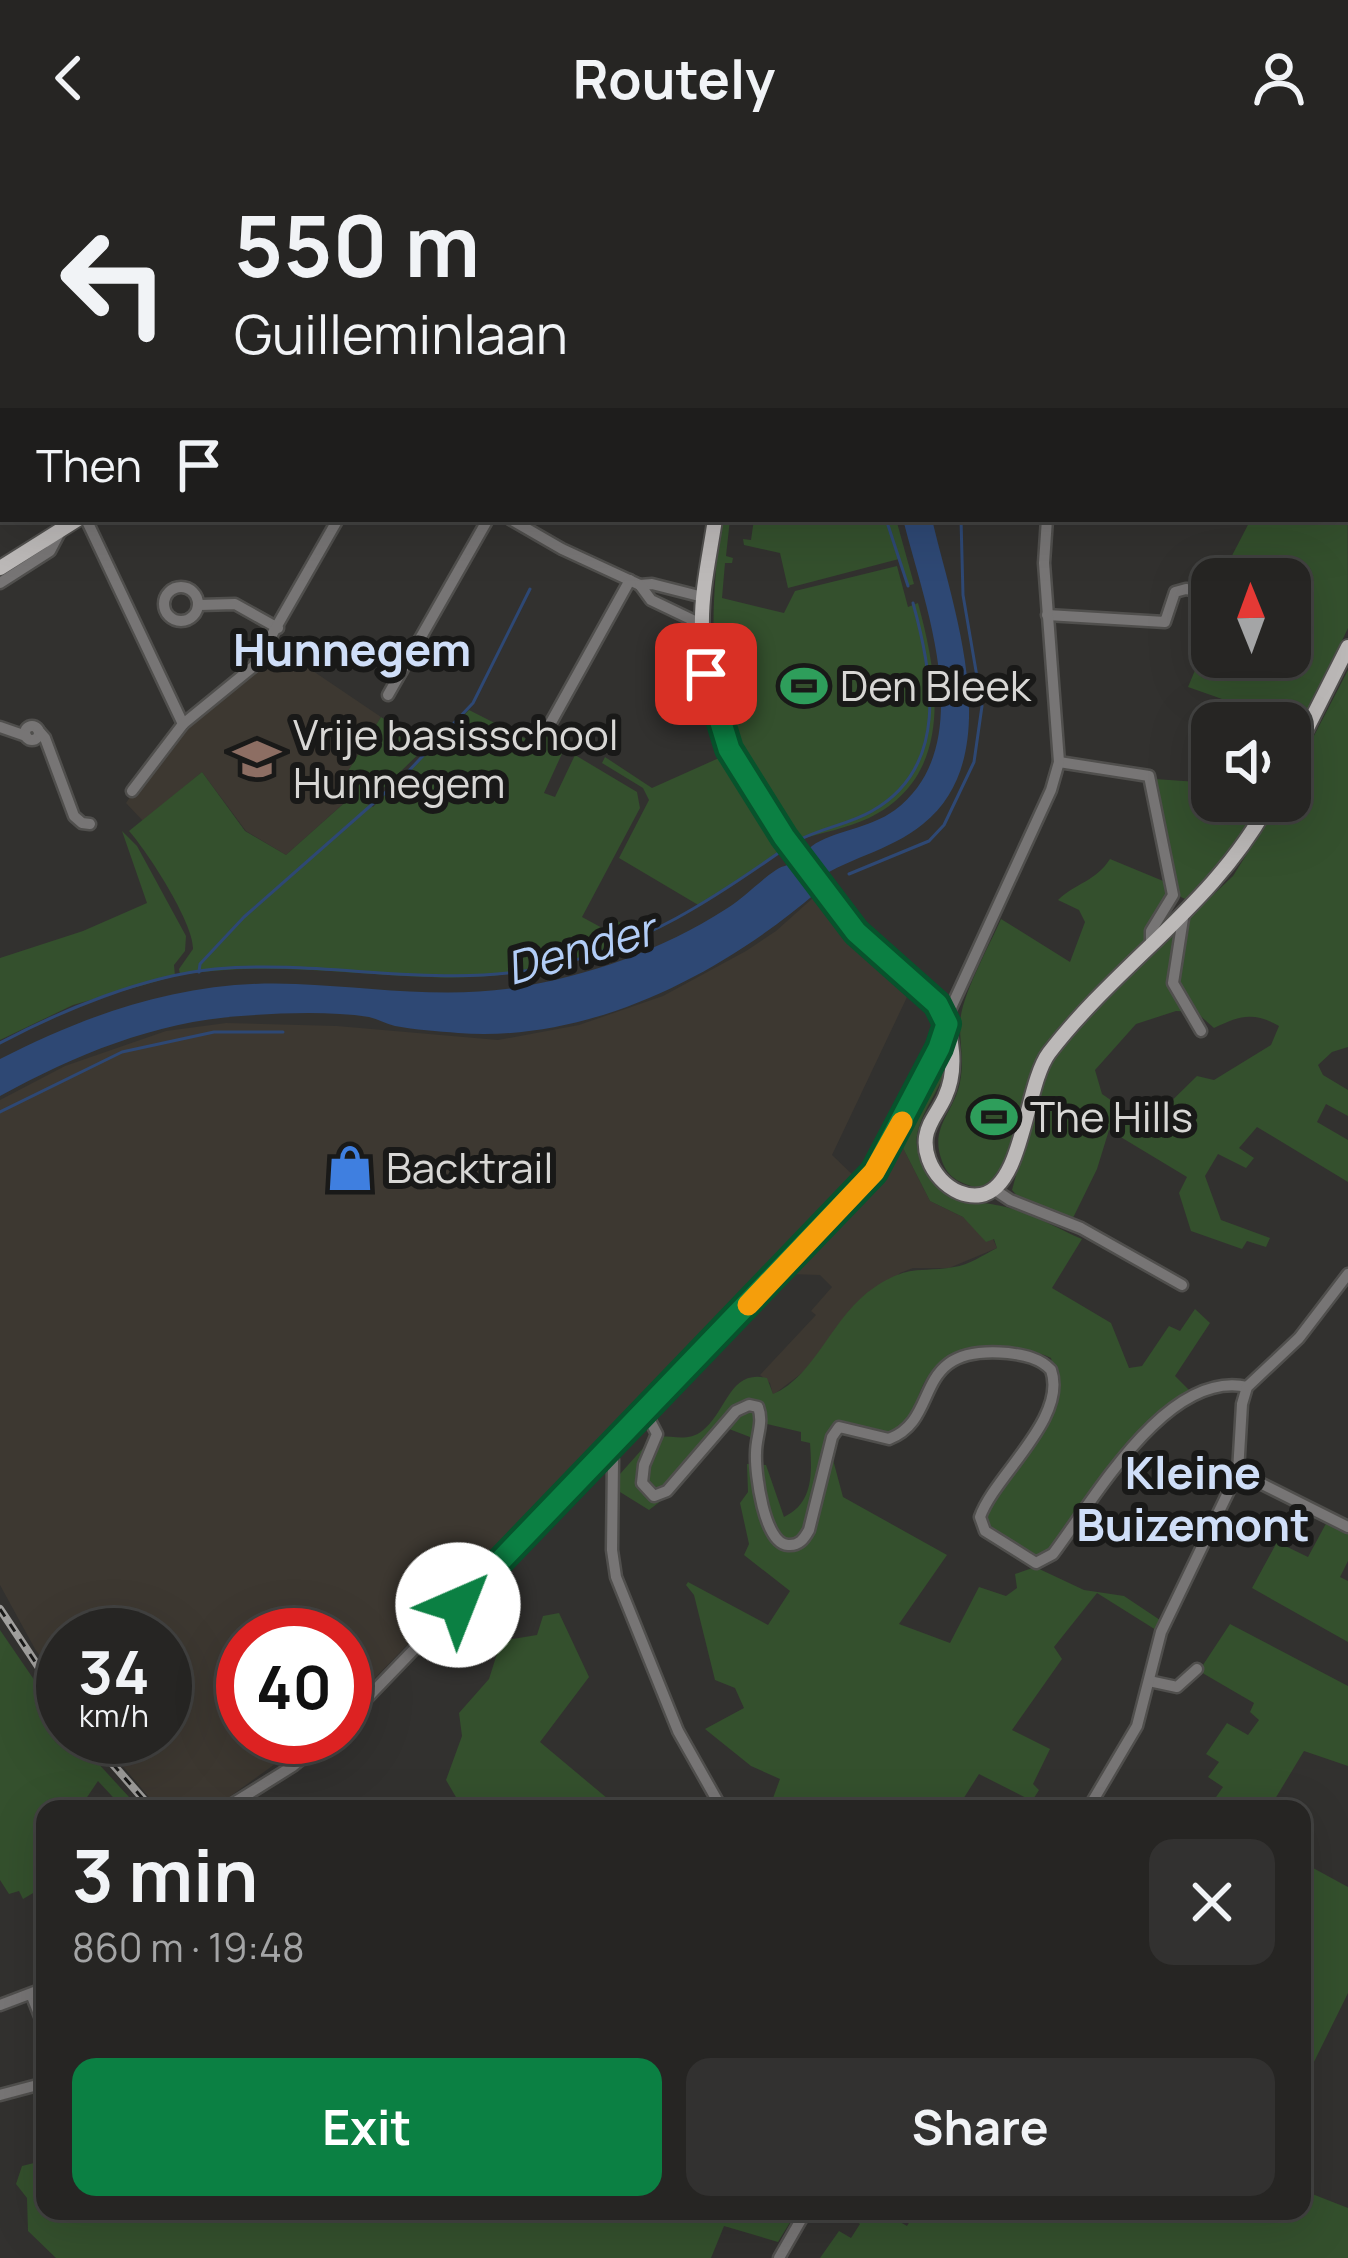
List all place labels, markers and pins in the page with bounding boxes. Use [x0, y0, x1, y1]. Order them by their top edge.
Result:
pin [655, 623, 757, 725]
place label: Den Bleek [840, 656, 1032, 714]
sports icon: Den Bleek [779, 661, 829, 711]
place label: Vrije basisschool Hunnegem [293, 705, 619, 811]
school or university icon: Vrije basisschool Hunnegem [232, 734, 282, 784]
place label: The Hills [1030, 1087, 1193, 1145]
sports icon: The Hills [969, 1092, 1019, 1142]
place label: Backtrail [386, 1138, 553, 1196]
shop icon: Backtrail [325, 1143, 375, 1193]

